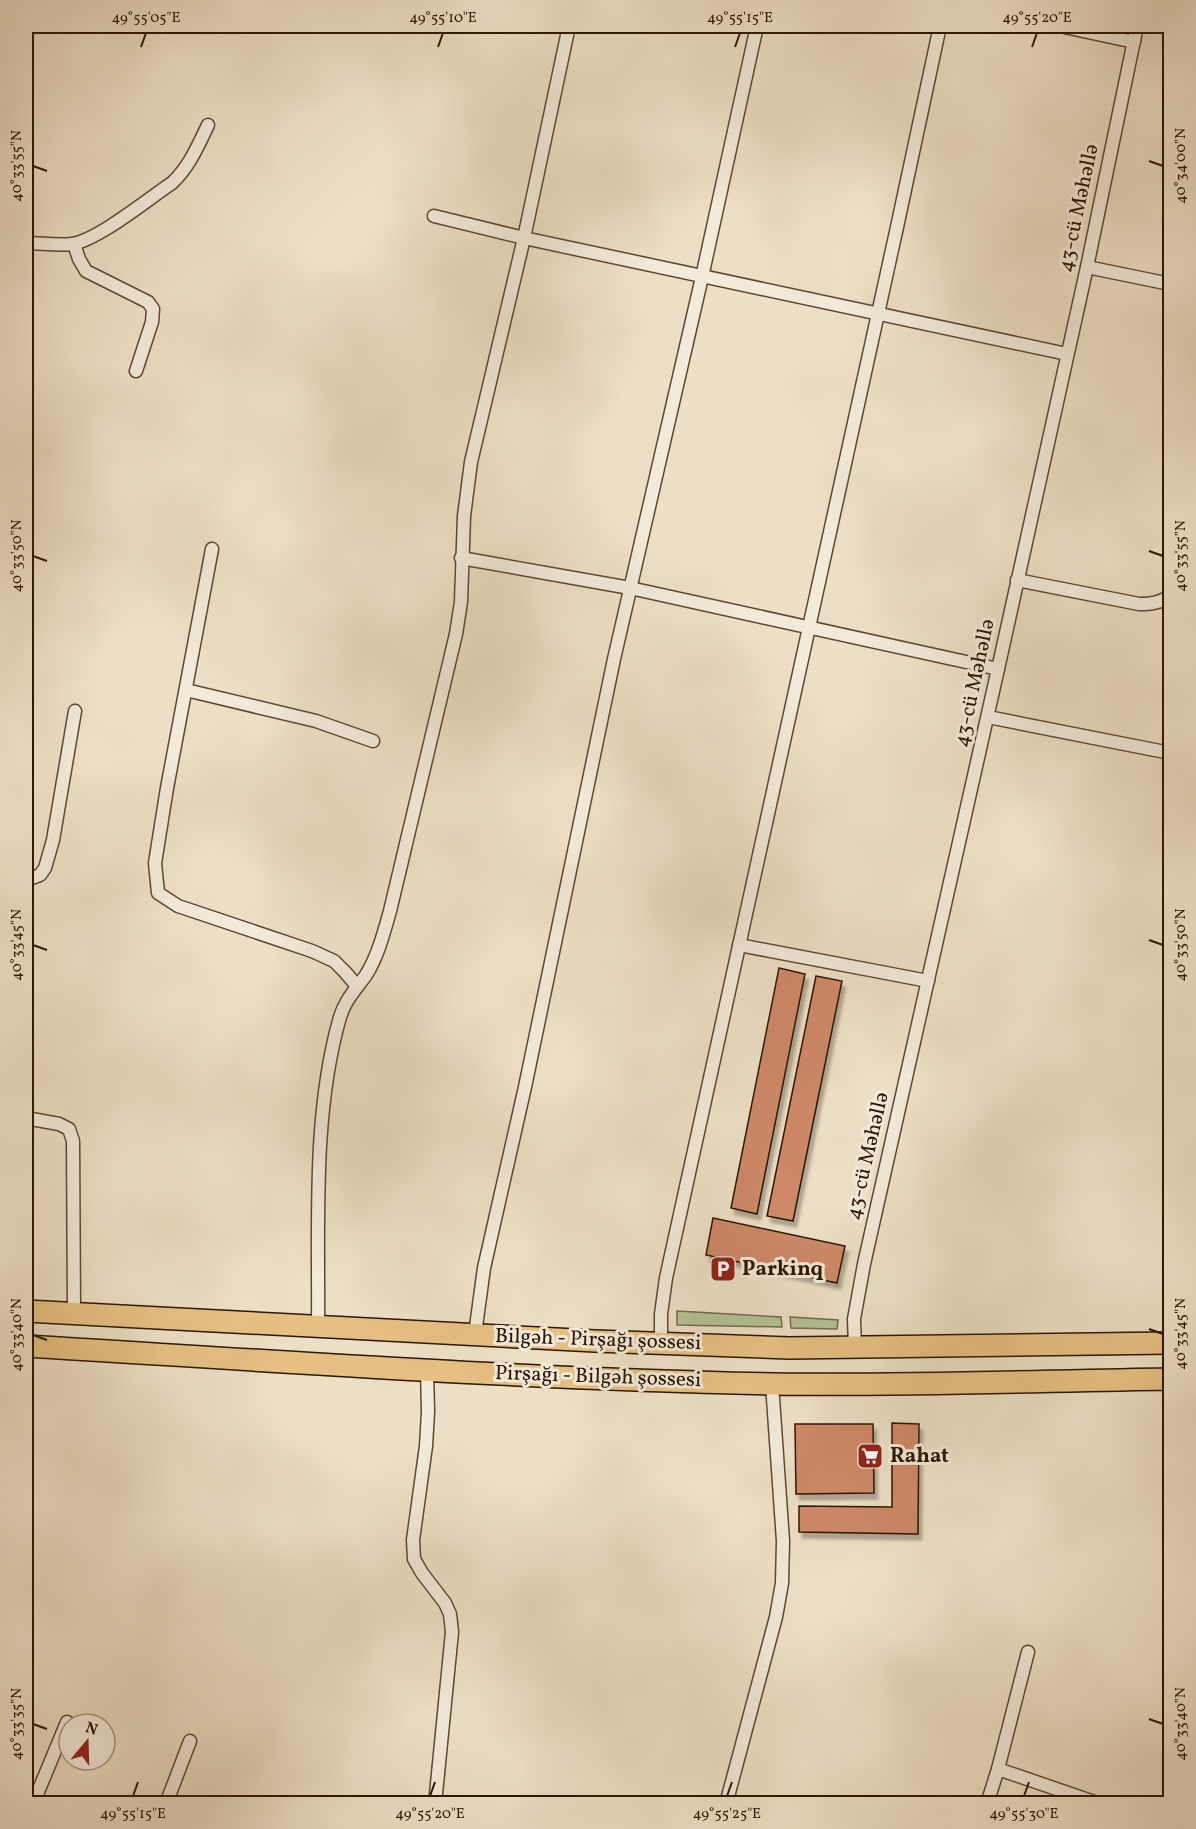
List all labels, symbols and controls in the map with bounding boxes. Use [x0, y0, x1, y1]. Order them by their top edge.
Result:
text: 49°55'05"E [112, 8, 180, 29]
text: 49°55'10"E [409, 8, 477, 29]
text: 49°55'15"E [707, 8, 773, 29]
text: 49°55'20"E [1002, 8, 1072, 29]
text: 40°34'00"N [1171, 128, 1192, 204]
text: 40°33'55"N [7, 130, 28, 202]
street label: 43-cü Məhəllə [1051, 141, 1107, 275]
text: 40°33'50"N [7, 519, 28, 593]
text: 40°33'55"N [1171, 520, 1192, 592]
street label: 43-cü Məhəllə [947, 616, 1003, 750]
text: 40°33'50"N [1171, 908, 1192, 982]
text: 40°33'45"N [7, 909, 28, 981]
street label: 43-cü Məhəllə [839, 1089, 897, 1223]
parking icon: Parkinq [708, 1254, 738, 1284]
place label: Parkinq [742, 1255, 824, 1284]
text: 40°33'40"N [7, 1298, 28, 1372]
text: 40°33'45"N [1171, 1298, 1192, 1370]
street label: Bilgəh - Pirşağı şossesi [494, 1322, 702, 1358]
street label: Pirşağı - Bilgəh şossesi [494, 1359, 702, 1395]
supermarket icon: Rahat [855, 1441, 885, 1471]
place label: Rahat [890, 1442, 949, 1471]
text: 40°33'40"N [1171, 1687, 1192, 1761]
text: 40°33'35"N [7, 1688, 28, 1760]
north arrow [57, 1712, 117, 1772]
text: N [82, 1717, 101, 1742]
text: 49°55'15"E [100, 1804, 166, 1825]
text: 49°55'20"E [395, 1804, 465, 1825]
text: 49°55'25"E [693, 1804, 761, 1825]
text: 49°55'30"E [989, 1804, 1059, 1825]

